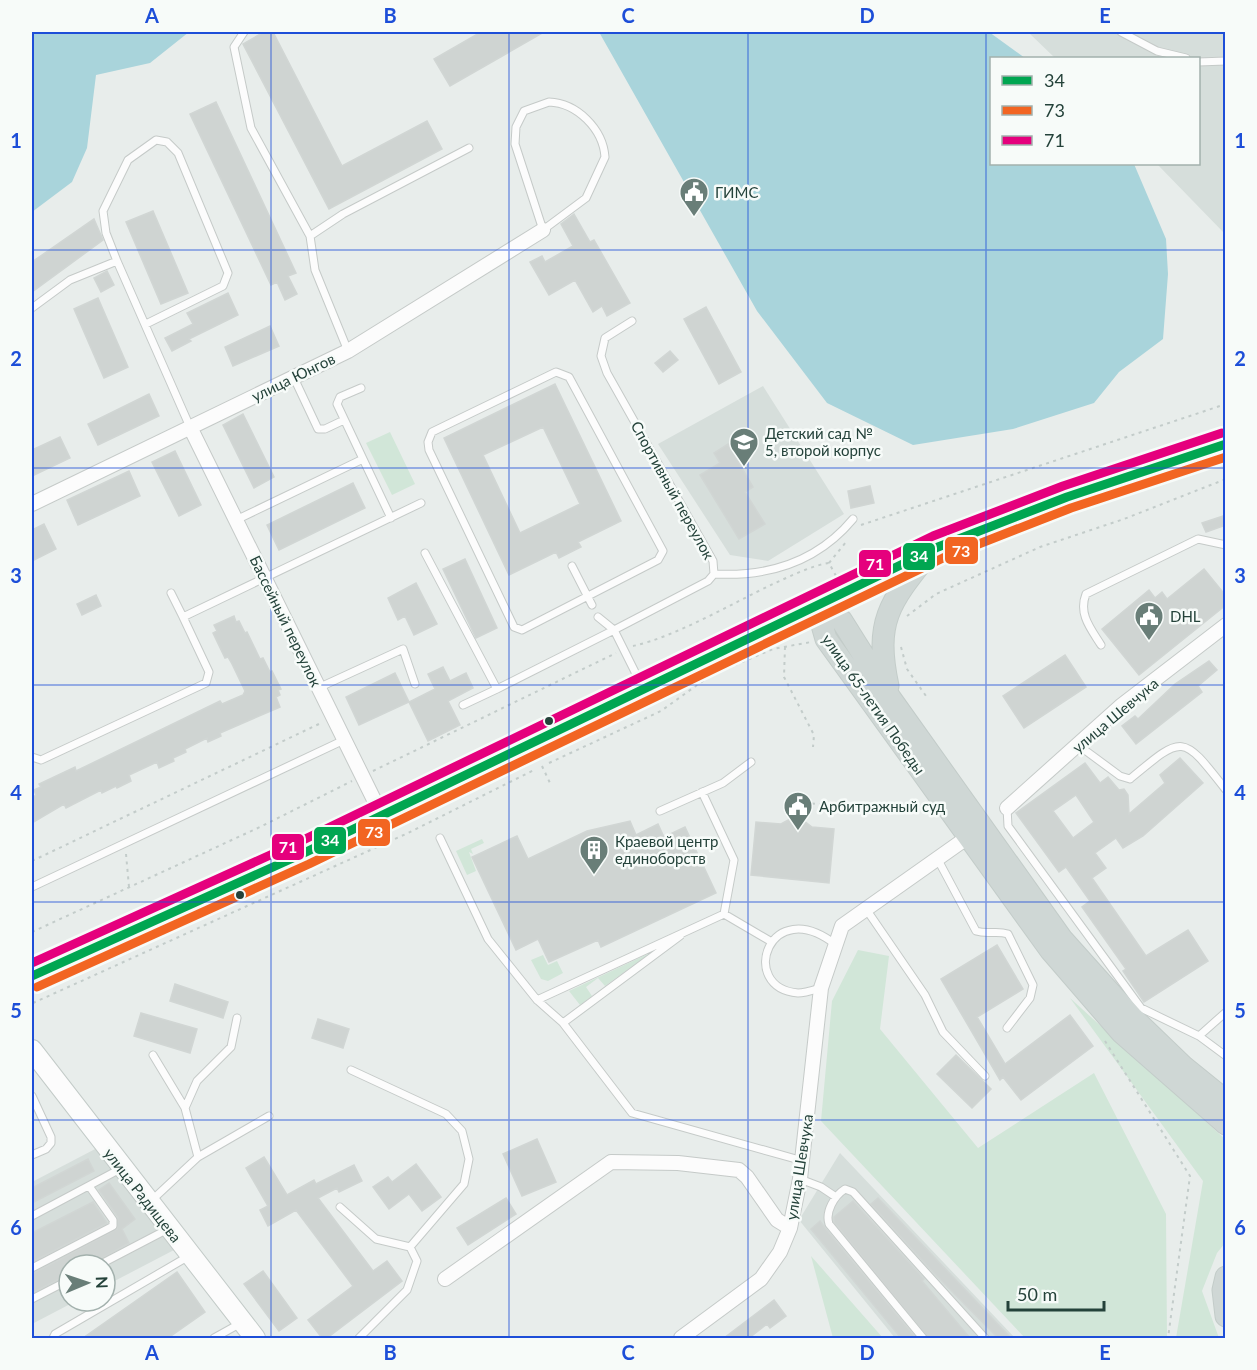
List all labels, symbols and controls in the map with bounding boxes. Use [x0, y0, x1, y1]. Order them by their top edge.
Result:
text: A [144, 3, 159, 27]
text: B [383, 3, 397, 27]
text: C [621, 3, 635, 27]
text: D [859, 3, 875, 27]
text: E [1099, 3, 1111, 27]
legend [990, 57, 1200, 165]
text: 34 [1044, 69, 1065, 91]
text: 73 [1044, 99, 1065, 121]
text: 1 [10, 128, 22, 152]
text: 1 [1234, 128, 1246, 152]
text: 71 [1044, 129, 1065, 151]
public building icon: ГИМС [678, 176, 710, 218]
place label: ГИМС [715, 183, 758, 201]
text: 2 [10, 346, 22, 370]
text: 2 [1234, 346, 1246, 370]
street label: улица Юнгов [248, 349, 338, 405]
street label: Спортивный переулок [628, 418, 719, 562]
place label: Детский сад № 5, второй корпус [765, 424, 881, 459]
school or university icon: Детский сад № 5, второй корпус [728, 426, 760, 468]
line badge: 73 [944, 536, 979, 565]
text: 73 [952, 541, 970, 560]
line badge: 34 [902, 542, 936, 571]
text: 34 [910, 546, 928, 565]
line badge: 71 [858, 549, 892, 578]
street label: Бассейный переулок [246, 553, 326, 690]
text: 71 [866, 554, 884, 573]
text: 3 [10, 563, 22, 587]
text: 3 [1234, 563, 1246, 587]
public building icon: DHL [1133, 600, 1165, 642]
place label: DHL [1170, 607, 1201, 625]
street label: улица 65-летия Победы [819, 630, 929, 778]
street label: улица Шевчука [1068, 674, 1162, 756]
unlabelled marker [543, 715, 555, 727]
text: 4 [10, 780, 22, 804]
text: 4 [1234, 780, 1246, 804]
public building icon: Арбитражный суд [782, 790, 814, 832]
place label: Арбитражный суд [819, 797, 945, 815]
line badge: 73 [357, 818, 391, 847]
text: 73 [365, 822, 383, 841]
line badge: 34 [313, 826, 347, 855]
text: 34 [321, 830, 339, 849]
place label: Краевой центр единоборств [615, 832, 718, 867]
line badge: 71 [271, 833, 305, 861]
building icon: Краевой центр единоборств [578, 834, 610, 876]
text: 71 [279, 837, 297, 856]
unlabelled marker [234, 889, 246, 901]
text: 5 [10, 998, 22, 1022]
text: 5 [1234, 998, 1246, 1022]
street label: улица Шевчука [782, 1113, 816, 1221]
street label: улица Радищева [101, 1144, 185, 1246]
text: 6 [10, 1215, 22, 1239]
text: 6 [1234, 1215, 1246, 1239]
north arrow [57, 1253, 117, 1313]
scale bar [1008, 1274, 1104, 1312]
text: N [93, 1276, 112, 1289]
text: 50 m [1017, 1283, 1057, 1305]
text: A [144, 1340, 159, 1364]
text: B [383, 1340, 397, 1364]
text: C [621, 1340, 635, 1364]
text: D [859, 1340, 875, 1364]
text: E [1099, 1340, 1111, 1364]

